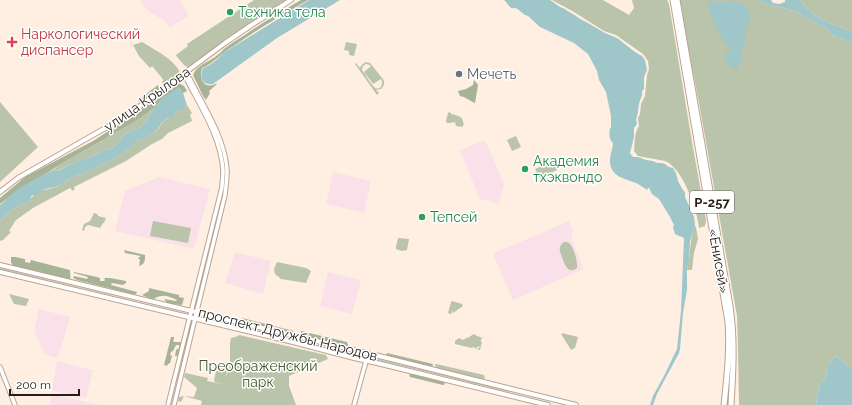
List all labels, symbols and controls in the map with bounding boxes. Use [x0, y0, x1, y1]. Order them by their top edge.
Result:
place label: Техника тела [238, 4, 326, 20]
marker: Техника тела [225, 7, 235, 17]
place label: Наркологический диспансер [21, 26, 140, 58]
marker: Наркологический диспансер [6, 36, 18, 48]
street label: улица Крылова [101, 63, 193, 135]
place label: Мечеть [467, 66, 516, 82]
marker: Мечеть [454, 69, 464, 79]
place label: Академия тхэквондо [533, 153, 602, 185]
marker: Академия тхэквондо [520, 164, 530, 174]
road number: Р-257 [690, 191, 734, 213]
place label: Тепсей [430, 209, 477, 225]
marker: Тепсей [417, 212, 427, 222]
street label: «Енисей» [705, 228, 733, 294]
street label: проспект Дружбы Народов [197, 304, 379, 364]
park label: Преображенский парк [199, 358, 318, 390]
scale bar [10, 371, 79, 397]
text: 200 m [16, 378, 51, 392]

